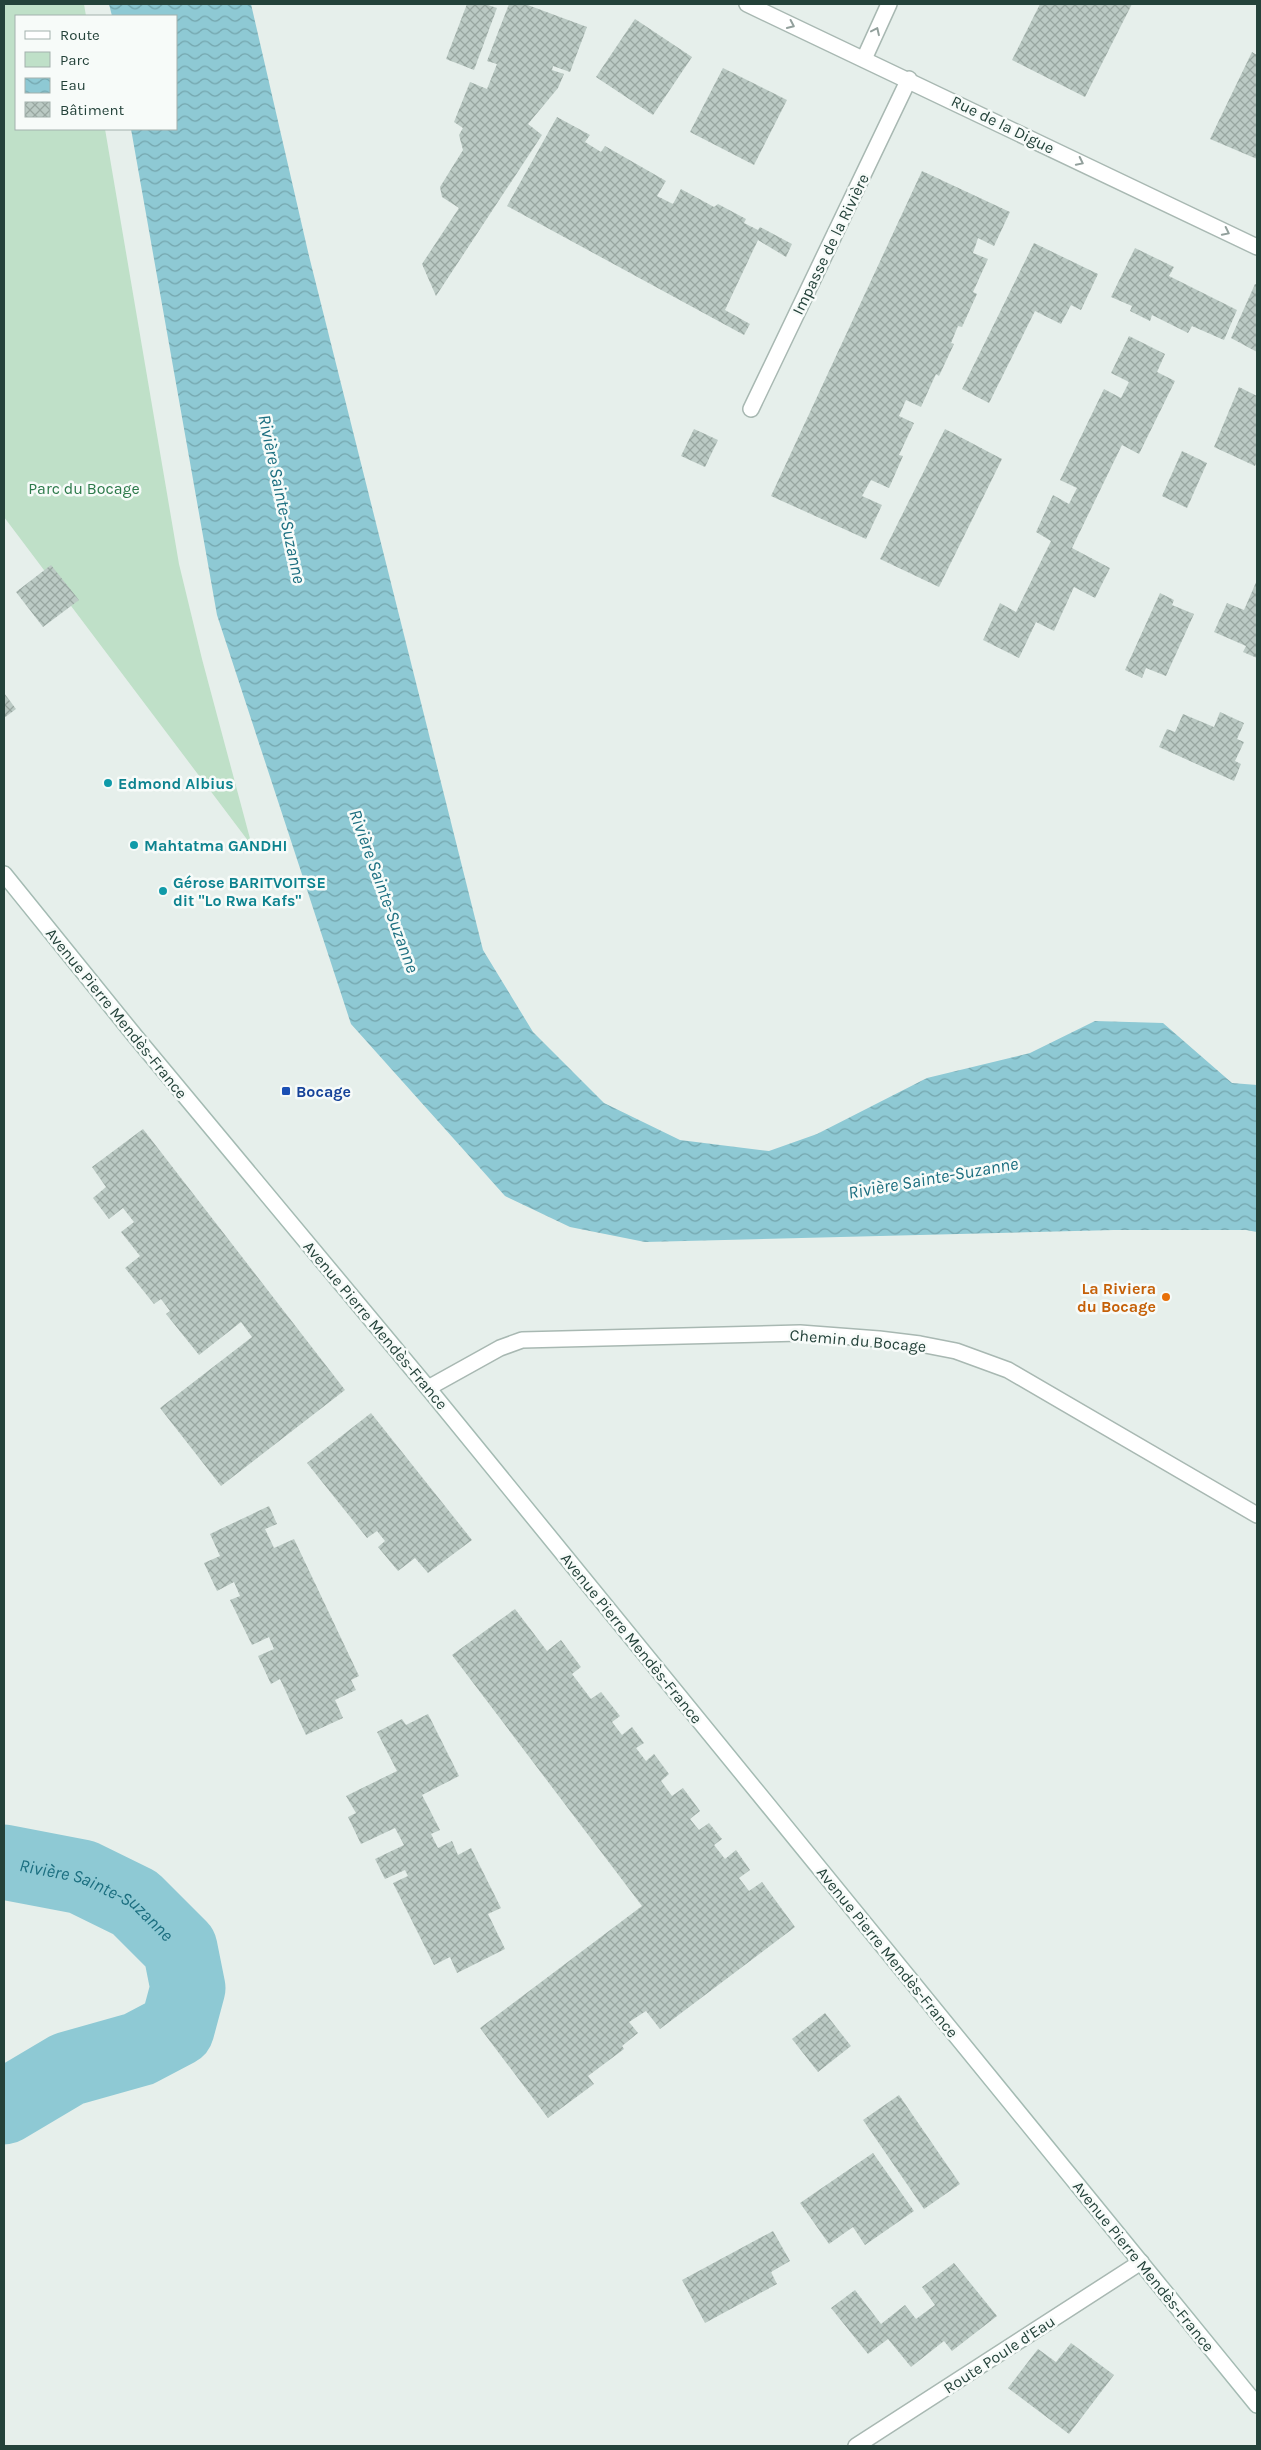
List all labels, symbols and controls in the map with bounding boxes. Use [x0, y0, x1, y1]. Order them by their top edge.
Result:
legend [15, 15, 178, 130]
one-way arrow [786, 18, 795, 29]
text: Route [60, 26, 100, 44]
one-way arrow [870, 27, 881, 36]
text: Parc [60, 51, 90, 69]
text: Eau [60, 76, 86, 94]
street label: Rue de la Digue [948, 91, 1057, 158]
text: Bâtiment [60, 101, 124, 119]
one-way arrow [1075, 156, 1084, 166]
street label: Impasse de la Rivière [788, 171, 873, 318]
one-way arrow [1221, 226, 1230, 236]
water label: Rivière Sainte-Suzanne [253, 412, 311, 586]
park label: Parc du Bocage [28, 479, 140, 498]
place label: Edmond Albius [118, 774, 234, 793]
marker: Edmond Albius [102, 777, 114, 789]
water label: Rivière Sainte-Suzanne [344, 806, 424, 976]
place label: Mahtatma GANDHI [144, 836, 287, 855]
marker: Mahtatma GANDHI [128, 839, 140, 851]
place label: Gérose BARITVOITSE dit "Lo Rwa Kafs" [173, 873, 326, 910]
marker: Gérose BARITVOITSE dit "Lo Rwa Kafs" [157, 885, 169, 897]
street label: Avenue Pierre Mendès-France [42, 924, 191, 1102]
place label: Bocage [296, 1082, 351, 1101]
marker: Bocage [280, 1085, 292, 1097]
water label: Rivière Sainte-Suzanne [846, 1152, 1020, 1204]
street label: Avenue Pierre Mendès-France [300, 1237, 452, 1413]
place label: La Riviera du Bocage [1077, 1279, 1156, 1316]
marker: La Riviera du Bocage [1160, 1291, 1172, 1303]
street label: Chemin du Bocage [789, 1325, 927, 1356]
street label: Avenue Pierre Mendès-France [557, 1549, 706, 1727]
water label: Rivière Sainte-Suzanne [17, 1854, 178, 1946]
street label: Avenue Pierre Mendès-France [813, 1863, 962, 2041]
street label: Avenue Pierre Mendès-France [1069, 2177, 1218, 2355]
street label: Route Poule d'Eau [940, 2311, 1059, 2398]

